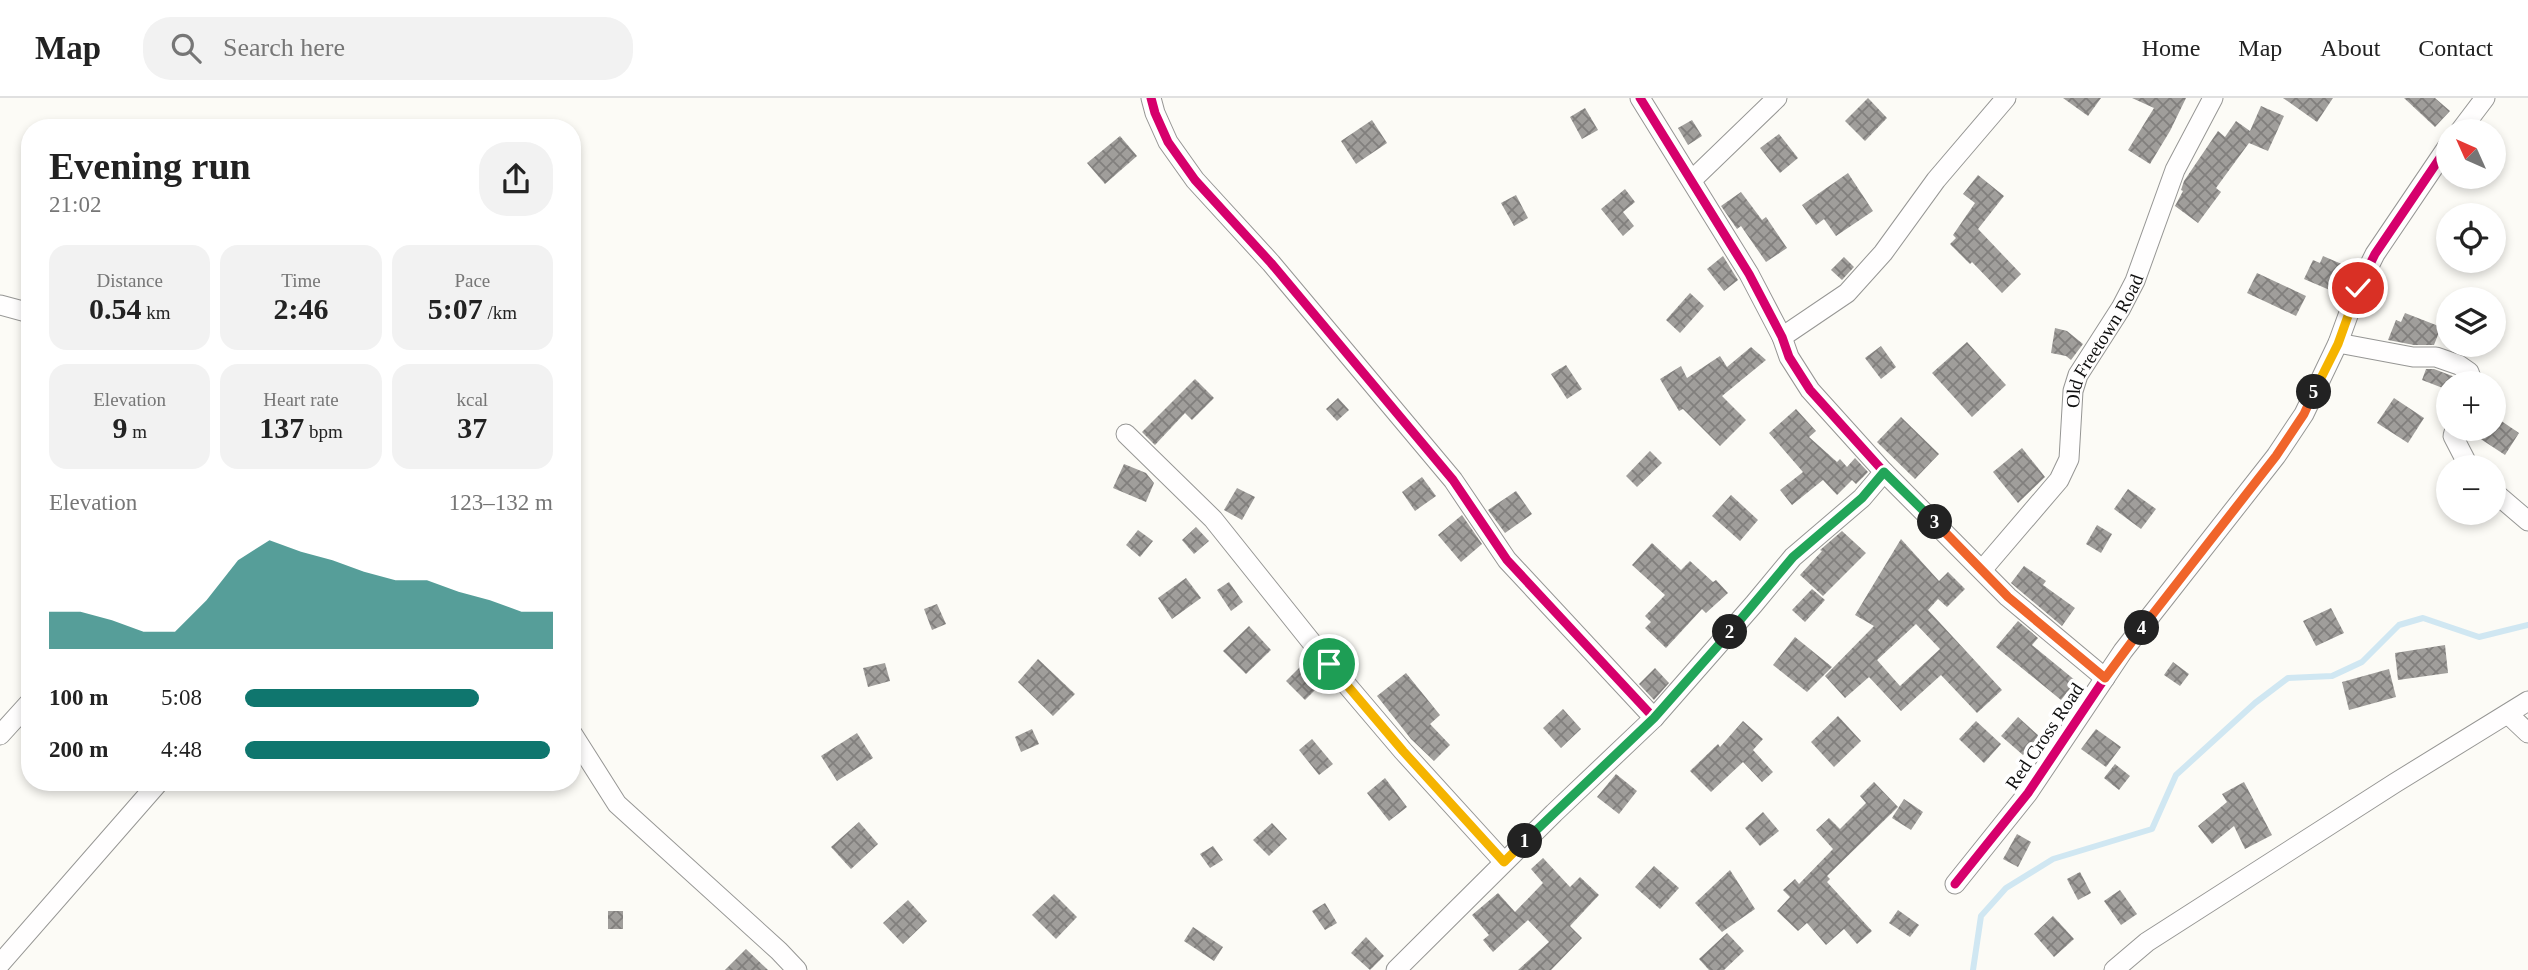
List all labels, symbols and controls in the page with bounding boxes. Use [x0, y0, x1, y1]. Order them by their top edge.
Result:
search box [143, 17, 633, 80]
icon: search [167, 29, 205, 67]
text: Map [35, 30, 101, 66]
text: Search here [223, 33, 345, 62]
text: Home [2142, 35, 2200, 61]
text: Map [2238, 35, 2282, 61]
text: About [2320, 35, 2380, 61]
text: Contact [2418, 35, 2493, 61]
north arrow [2436, 119, 2506, 189]
map controls [2436, 119, 2506, 525]
button: share [479, 142, 553, 216]
text: Evening run [49, 145, 251, 187]
text: 21:02 [49, 192, 101, 217]
button: locate [2436, 203, 2506, 273]
pin [2328, 258, 2388, 318]
icon: check [2339, 269, 2377, 307]
text: Distance [96, 270, 163, 291]
text: Time [281, 270, 321, 291]
text: Pace [454, 270, 490, 291]
street label: Old Freetown Road [2062, 271, 2148, 408]
button: layers [2436, 287, 2506, 357]
text: 0.54 [89, 292, 141, 325]
text: 2:46 [273, 292, 328, 325]
text: 5:07 [428, 292, 483, 325]
text: km [141, 302, 170, 323]
text: /km [483, 302, 517, 323]
button: + [2436, 371, 2506, 441]
pin: 5 [2296, 374, 2332, 410]
text: 5 [2309, 381, 2318, 402]
text: Elevation [93, 389, 166, 410]
text: Heart rate [263, 389, 339, 410]
text: kcal [456, 389, 488, 410]
text: 9 [112, 411, 127, 444]
text: 137 [259, 411, 304, 444]
text: 37 [457, 411, 487, 444]
text: m [127, 421, 147, 442]
text: bpm [304, 421, 343, 442]
button: − [2436, 455, 2506, 525]
text: Elevation [49, 490, 137, 515]
text: 123–132 m [449, 490, 553, 515]
pin: 3 [1918, 504, 1952, 540]
text: 3 [1930, 511, 1939, 532]
pin: 4 [2124, 610, 2160, 646]
pin: 2 [1712, 614, 1748, 650]
text: 4 [2137, 617, 2146, 638]
text: 2 [1725, 621, 1734, 642]
pin [1299, 634, 1359, 694]
icon: arrive [1310, 645, 1348, 683]
street label: Red Cross Road [2001, 679, 2088, 793]
text: 100 m [49, 685, 108, 710]
text: 5:08 [161, 685, 202, 710]
text: 200 m [49, 737, 108, 762]
text: 4:48 [161, 737, 202, 762]
pin: 1 [1508, 824, 1542, 858]
text: 1 [1520, 830, 1529, 851]

